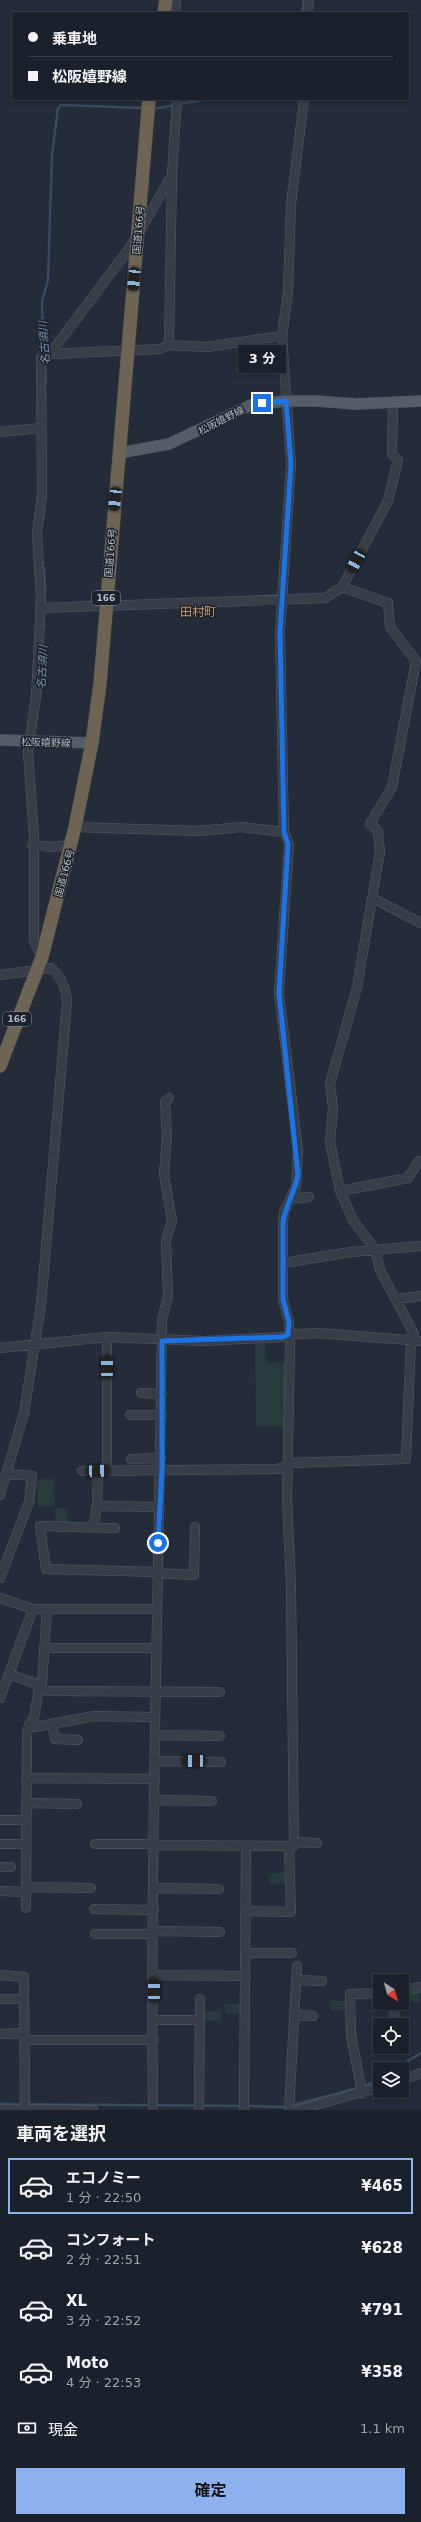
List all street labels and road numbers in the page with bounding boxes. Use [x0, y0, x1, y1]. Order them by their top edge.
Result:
street label: 国道166号 [131, 205, 146, 255]
street label: 松阪嬉野線 [196, 404, 246, 437]
street label: 国道166号 [103, 528, 118, 578]
road number: 166 [92, 591, 120, 605]
street label: 松阪嬉野線 [21, 736, 71, 749]
street label: 国道166号 [53, 848, 76, 898]
road number: 166 [3, 1012, 31, 1026]

